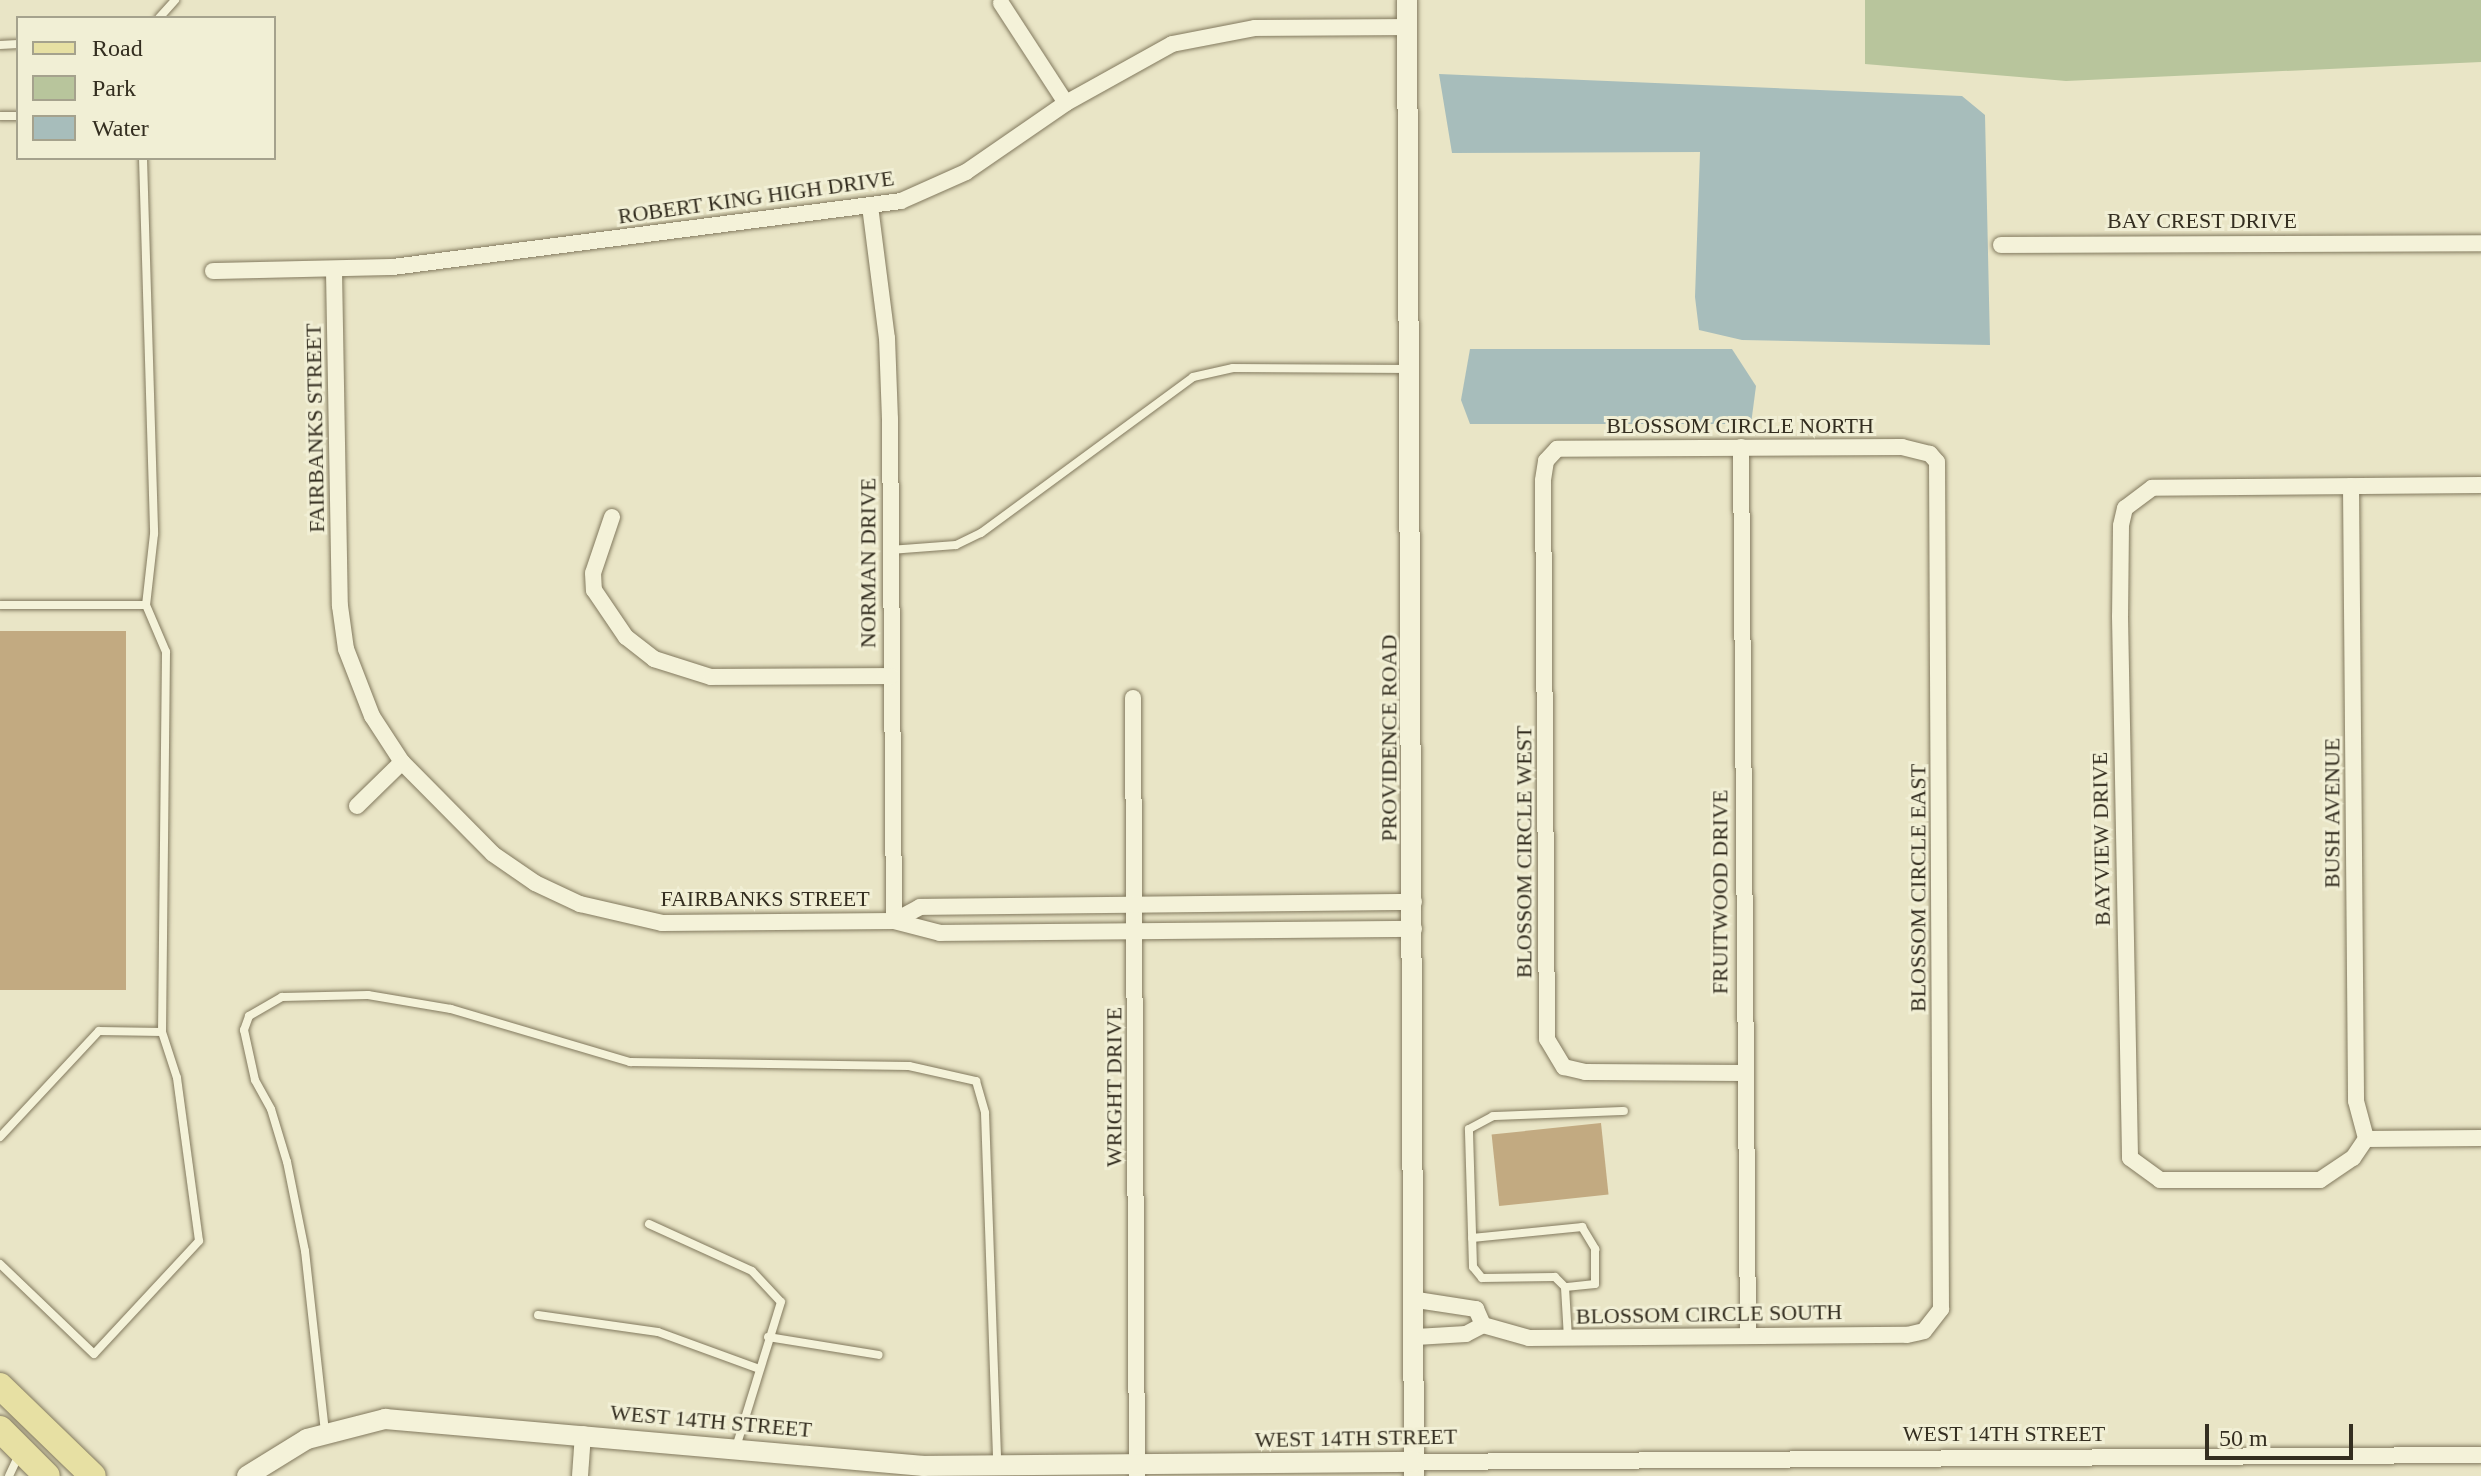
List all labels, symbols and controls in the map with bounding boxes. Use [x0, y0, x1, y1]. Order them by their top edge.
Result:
legend [16, 16, 276, 160]
text: Road [92, 35, 143, 61]
text: Park [92, 75, 136, 101]
text: Water [92, 115, 149, 141]
street label: ROBERT KING HIGH DRIVE [616, 165, 896, 229]
street label: BAY CREST DRIVE [2106, 208, 2298, 234]
street label: FAIRBANKS STREET [300, 323, 330, 533]
street label: BLOSSOM CIRCLE NORTH [1606, 413, 1874, 439]
street label: NORMAN DRIVE [855, 478, 881, 648]
street label: PROVIDENCE ROAD [1376, 634, 1402, 842]
street label: BLOSSOM CIRCLE WEST [1511, 725, 1537, 979]
street label: BUSH AVENUE [2319, 737, 2345, 889]
street label: BAYVIEW DRIVE [2086, 752, 2116, 926]
street label: BLOSSOM CIRCLE EAST [1905, 764, 1931, 1012]
street label: FRUITWOOD DRIVE [1707, 790, 1733, 994]
street label: FAIRBANKS STREET [660, 886, 870, 912]
street label: WRIGHT DRIVE [1101, 1007, 1127, 1167]
street label: BLOSSOM CIRCLE SOUTH [1576, 1298, 1842, 1330]
street label: WEST 14TH STREET [609, 1399, 813, 1443]
scale bar [2209, 1408, 2357, 1458]
street label: WEST 14TH STREET [1903, 1421, 2105, 1447]
street label: WEST 14TH STREET [1254, 1423, 1458, 1453]
text: 50 m [2219, 1425, 2268, 1451]

